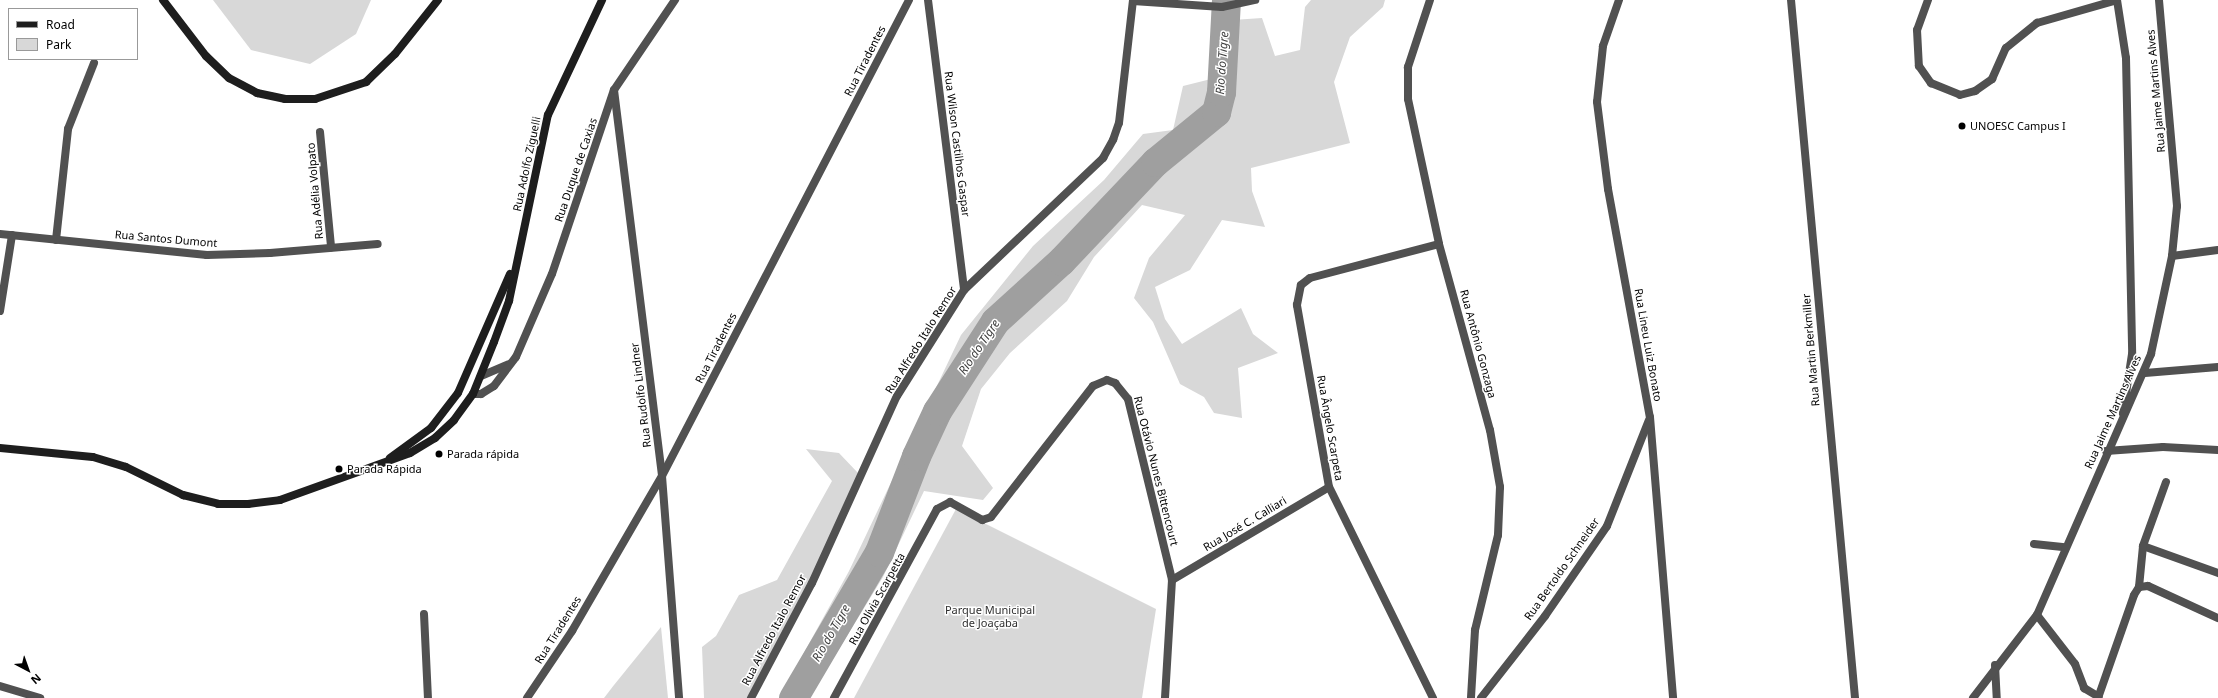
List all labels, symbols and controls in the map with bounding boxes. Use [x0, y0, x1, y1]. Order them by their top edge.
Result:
legend [8, 8, 138, 60]
text: Road [46, 16, 75, 33]
street label: Rua Tiradentes [842, 24, 888, 98]
street label: Rua Jaime Martins Alves [2144, 29, 2168, 153]
water label: Rio do Tigre [1213, 31, 1231, 95]
text: Park [46, 36, 71, 53]
street label: Rua Wilson Castilhos Gaspar [942, 70, 972, 218]
street label: Rua Adolfo Ziguelli [510, 115, 544, 213]
street label: Rua Duque de Caxias [552, 116, 600, 224]
place label: UNOESC Campus I [1970, 119, 2066, 133]
marker: UNOESC Campus I [1957, 121, 1967, 131]
street label: Rua Adélia Volpato [304, 142, 326, 240]
street label: Rua Santos Dumont [114, 228, 218, 250]
street label: Rua Alfredo Italo Remor [883, 284, 959, 396]
street label: Rua Lineu Luiz Bonato [1632, 287, 1664, 403]
street label: Rua Antônio Gonzaga [1457, 288, 1499, 400]
street label: Rua Martin Berkmiller [1799, 293, 1823, 407]
street label: Rua Tiradentes [693, 311, 739, 385]
water label: Rio do Tigre [955, 317, 1003, 377]
street label: Rua Rudolfo Lindner [628, 342, 654, 448]
street label: Rua Jaime Martins Alves [2082, 353, 2144, 471]
street label: Rua Ângelo Scarpeta [1314, 374, 1346, 482]
street label: Rua Otávio Nunes Bittencourt [1131, 395, 1181, 547]
place label: Parada rápida [447, 447, 519, 461]
marker: Parada rápida [434, 449, 444, 459]
place label: Parada Rápida [347, 462, 422, 476]
marker: Parada Rápida [334, 464, 344, 474]
street label: Rua José C. Calliari [1201, 494, 1289, 554]
street label: Rua Bertoldo Schneider [1522, 515, 1602, 623]
street label: Rua Olívia Scarpetta [846, 551, 908, 647]
street label: Rua Alfredo Italo Remor [739, 572, 809, 688]
street label: Rua Tiradentes [532, 594, 584, 666]
water label: Rio do Tigre [809, 602, 853, 664]
park label: Parque Municipal de Joaçaba [945, 604, 1035, 630]
north arrow [8, 650, 48, 690]
text: N [28, 671, 45, 688]

